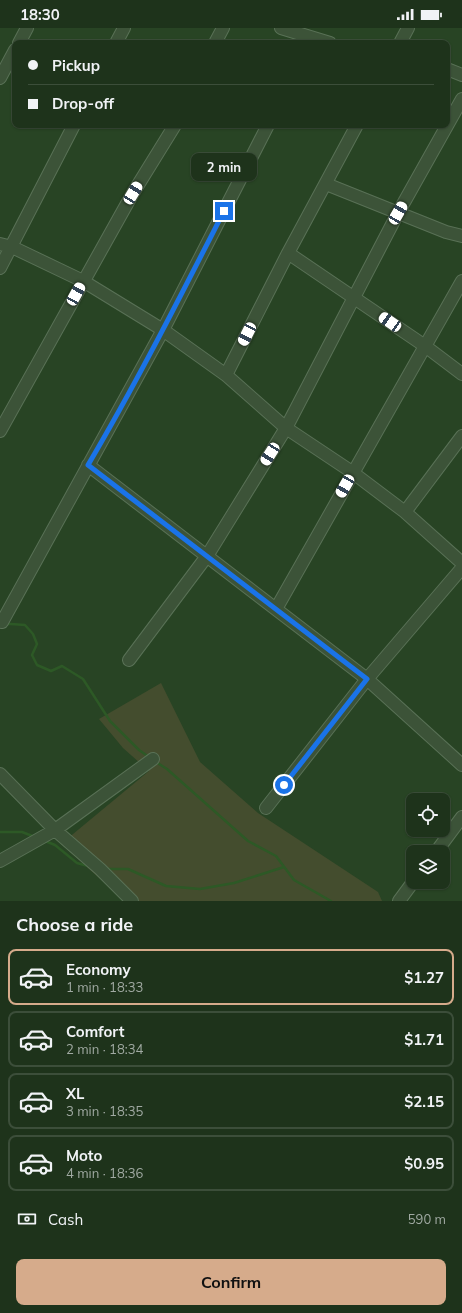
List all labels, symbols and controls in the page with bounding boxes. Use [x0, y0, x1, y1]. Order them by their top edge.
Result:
text: 18:30 [20, 5, 60, 24]
text: Pickup [52, 56, 100, 75]
text: Drop-off [52, 94, 114, 113]
callout: 2 min [191, 153, 257, 181]
text: 2 min [207, 159, 241, 175]
car [122, 180, 144, 206]
car [387, 200, 409, 226]
route end [215, 202, 233, 220]
car [65, 281, 87, 307]
car [377, 310, 403, 334]
car [236, 321, 258, 347]
car [259, 441, 281, 467]
car [334, 473, 356, 499]
route start [275, 776, 293, 794]
map controls [406, 793, 450, 889]
button: locate [406, 793, 450, 837]
button: layers [406, 845, 450, 889]
text: Choose a ride [16, 913, 133, 936]
icon: car [18, 959, 54, 995]
text: Economy [66, 960, 131, 979]
text: $1.27 [404, 968, 444, 987]
text: 1 min · 18:33 [66, 979, 143, 995]
icon: car [18, 1021, 54, 1057]
text: Comfort [66, 1022, 124, 1041]
text: $1.71 [404, 1030, 444, 1049]
text: 2 min · 18:34 [66, 1041, 143, 1057]
icon: car [18, 1083, 54, 1119]
text: XL [66, 1084, 84, 1103]
text: $2.15 [404, 1092, 444, 1111]
text: 3 min · 18:35 [66, 1103, 143, 1119]
icon: car [18, 1145, 54, 1181]
text: Moto [66, 1146, 102, 1165]
text: $0.95 [404, 1154, 444, 1173]
text: 4 min · 18:36 [66, 1165, 143, 1181]
icon: cash [16, 1208, 38, 1230]
text: Cash [48, 1210, 83, 1229]
text: 590 m [408, 1211, 446, 1227]
button: Confirm [16, 1259, 446, 1305]

